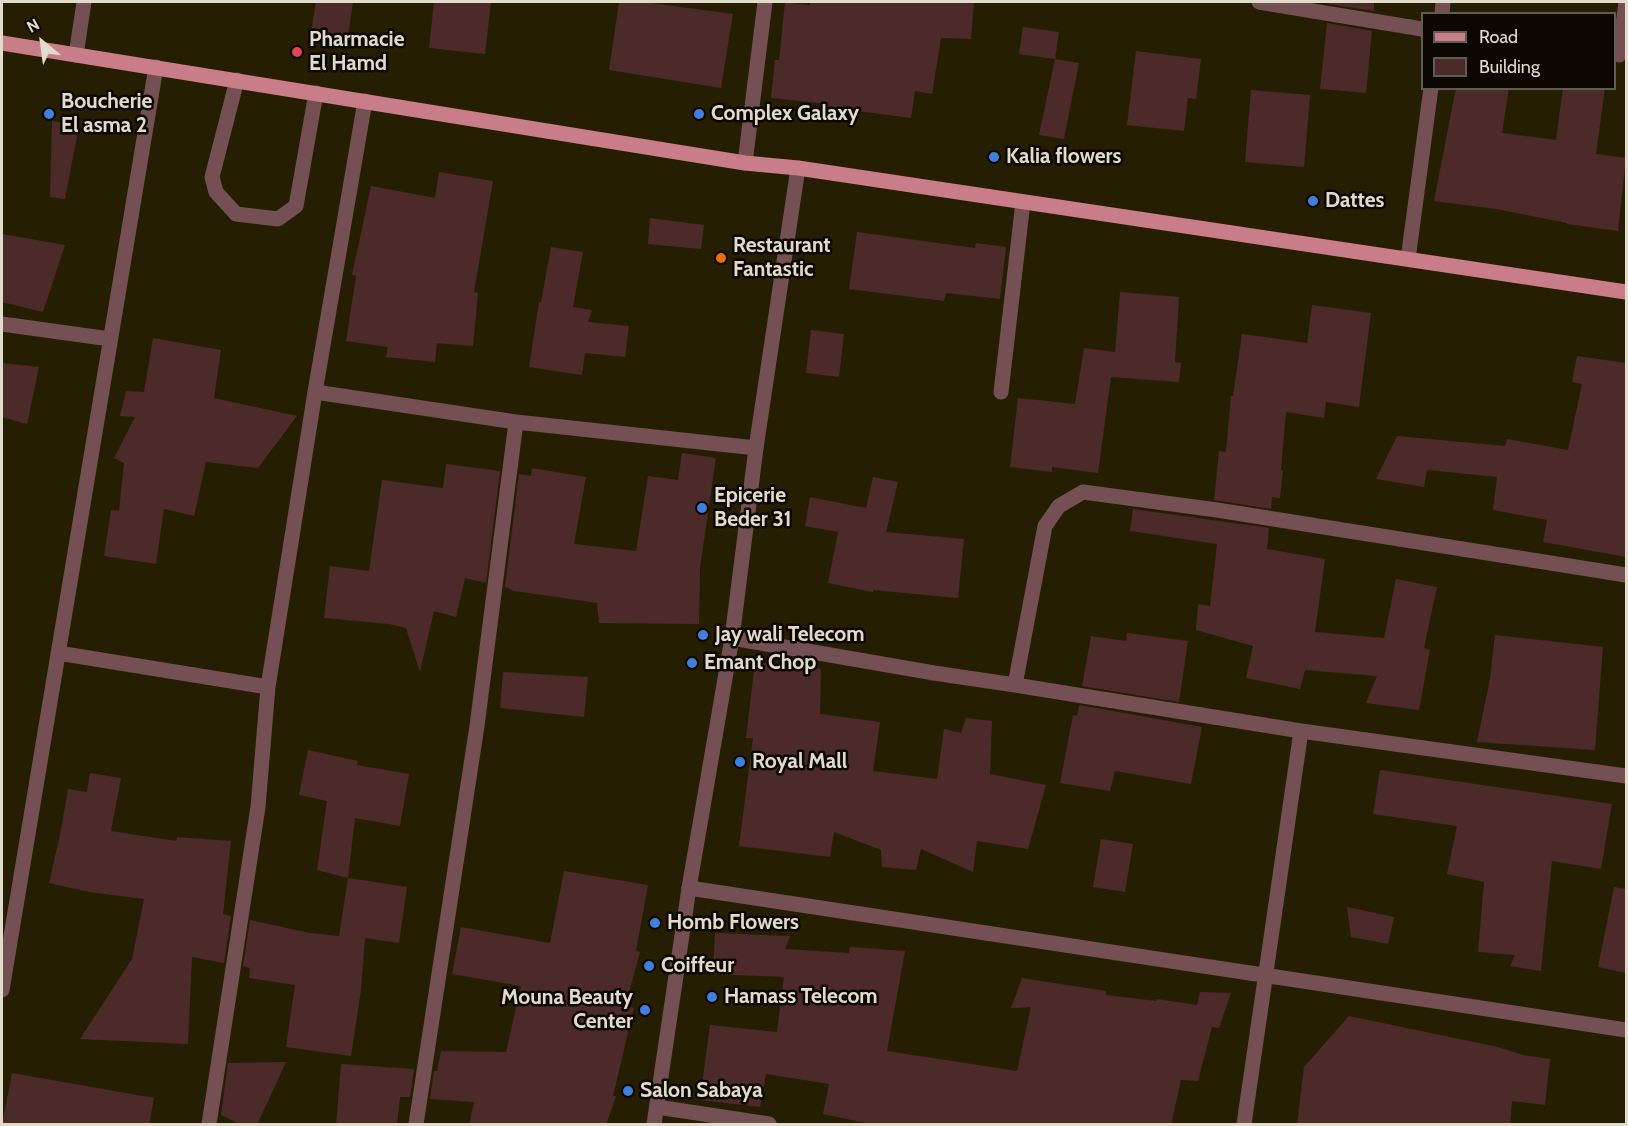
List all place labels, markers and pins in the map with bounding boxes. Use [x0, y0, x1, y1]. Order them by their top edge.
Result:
place label: Pharmacie El Hamd [309, 27, 404, 77]
marker: Pharmacie El Hamd [290, 45, 304, 59]
place label: Boucherie El asma 2 [61, 89, 152, 139]
place label: Complex Galaxy [711, 101, 859, 127]
marker: Boucherie El asma 2 [42, 107, 56, 121]
marker: Complex Galaxy [692, 107, 706, 121]
place label: Kalia flowers [1006, 144, 1121, 170]
marker: Kalia flowers [987, 150, 1001, 164]
place label: Dattes [1325, 188, 1384, 214]
marker: Dattes [1306, 194, 1320, 208]
place label: Restaurant Fantastic [733, 233, 831, 283]
marker: Restaurant Fantastic [714, 251, 728, 265]
place label: Epicerie Beder 31 [714, 483, 791, 533]
marker: Epicerie Beder 31 [695, 501, 709, 515]
place label: Jay wali Telecom [715, 622, 864, 648]
marker: Jay wali Telecom [696, 628, 710, 642]
place label: Emant Chop [704, 650, 816, 676]
marker: Emant Chop [685, 656, 699, 670]
place label: Royal Mall [752, 749, 847, 775]
marker: Royal Mall [733, 755, 747, 769]
place label: Homb Flowers [667, 910, 799, 936]
marker: Homb Flowers [648, 916, 662, 930]
place label: Coiffeur [661, 953, 734, 979]
marker: Coiffeur [642, 959, 656, 973]
place label: Hamass Telecom [724, 984, 878, 1010]
place label: Mouna Beauty Center [501, 985, 633, 1035]
marker: Hamass Telecom [705, 990, 719, 1004]
marker: Mouna Beauty Center [638, 1003, 652, 1017]
place label: Salon Sabaya [640, 1078, 763, 1104]
marker: Salon Sabaya [621, 1084, 635, 1098]

